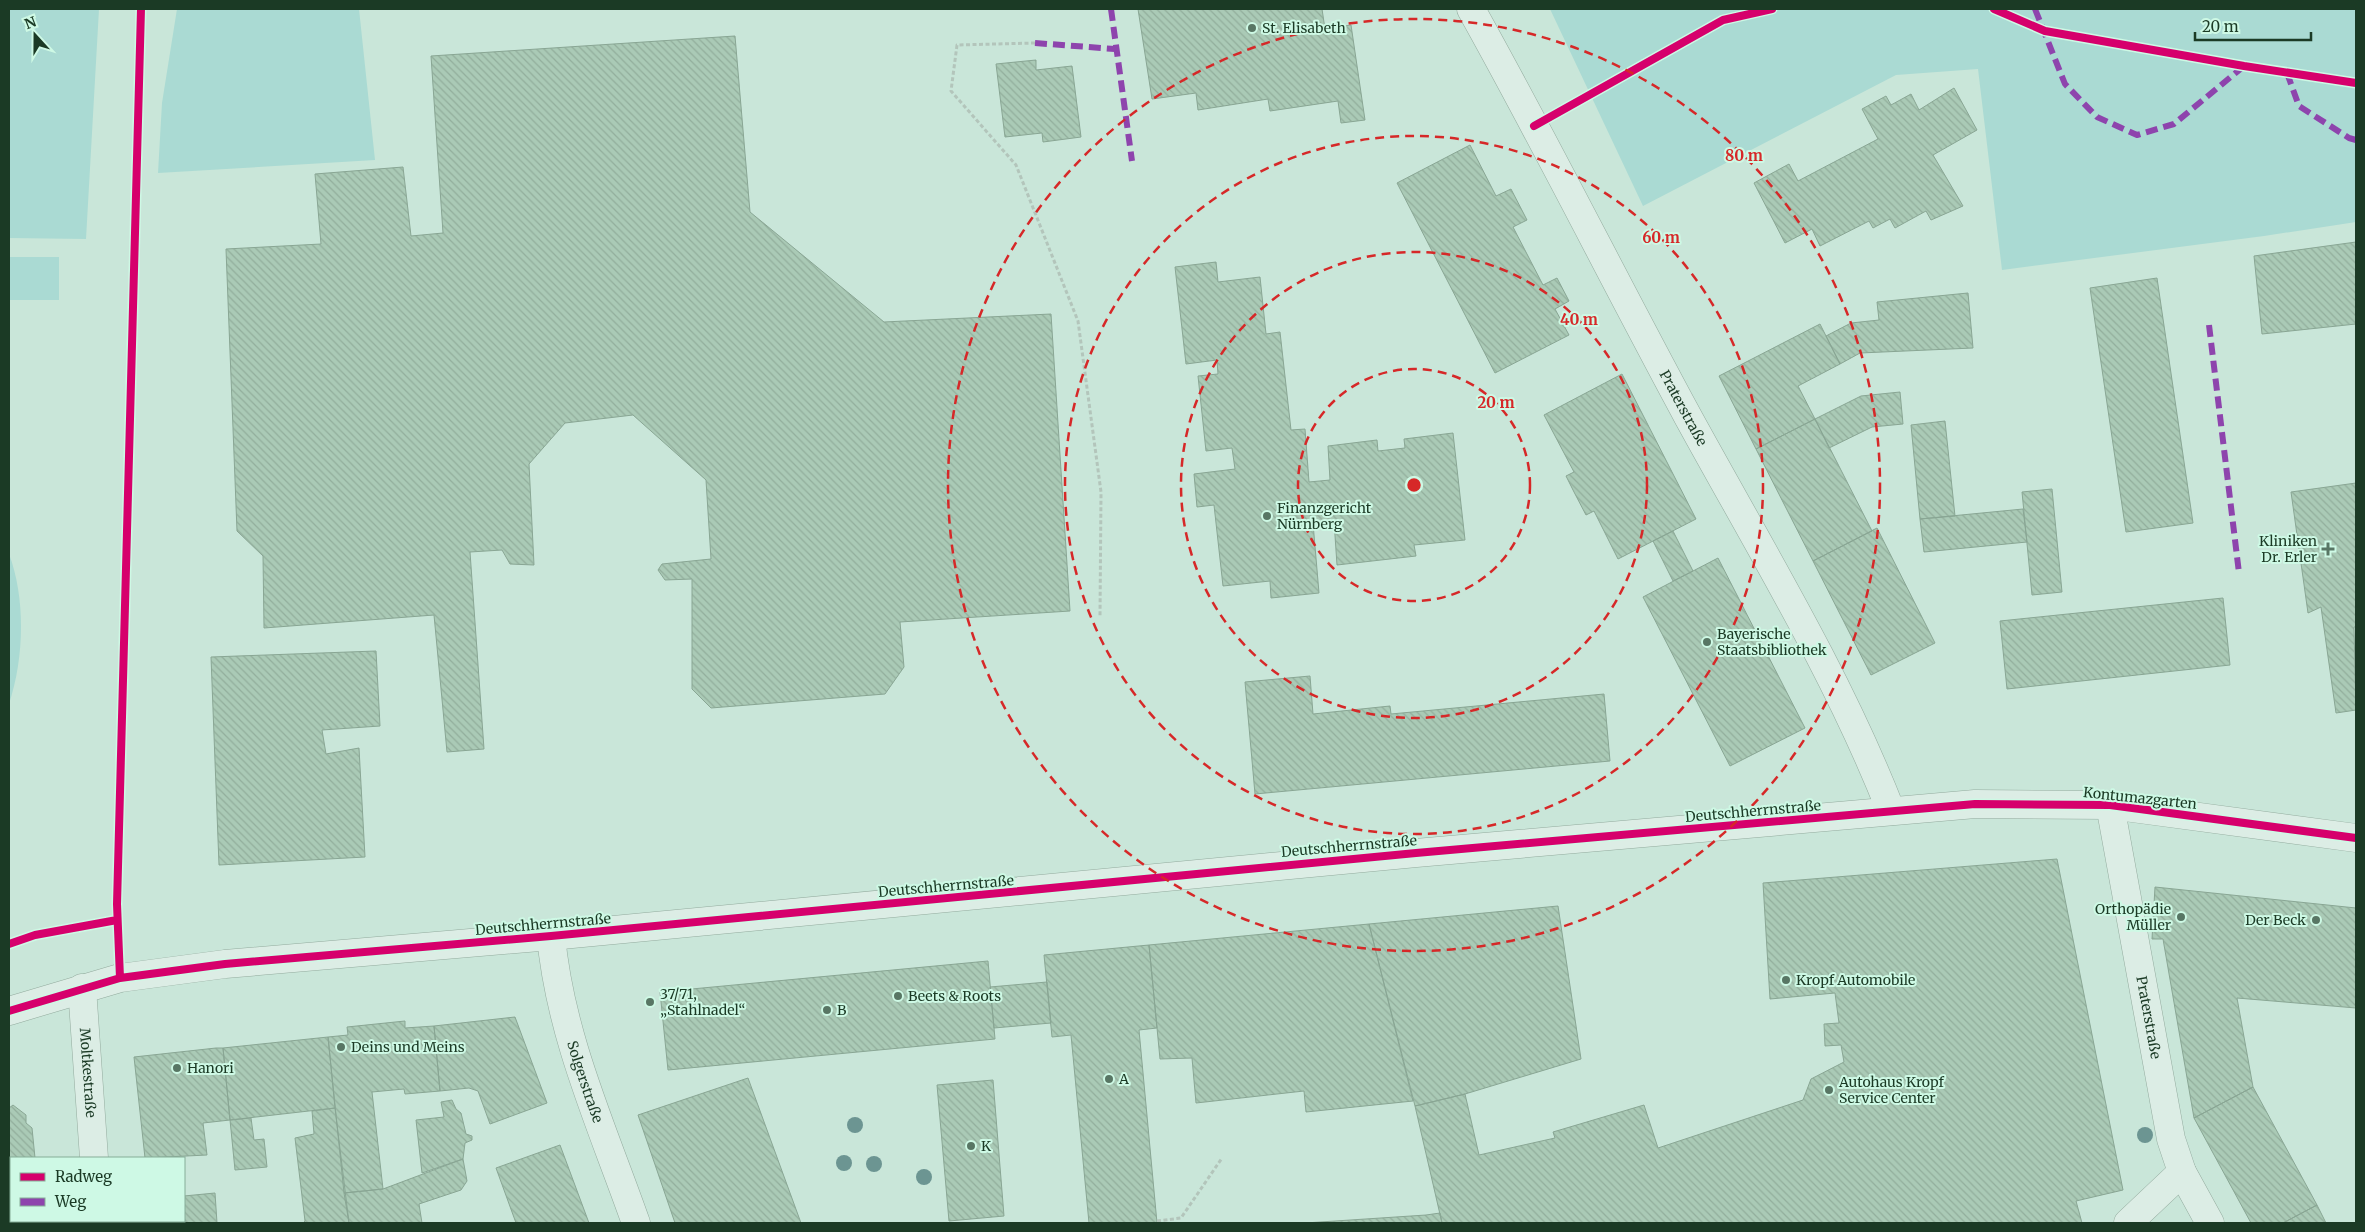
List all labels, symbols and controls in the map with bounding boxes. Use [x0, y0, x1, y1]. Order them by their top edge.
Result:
north arrow [10, 10, 60, 60]
scale bar [2195, 10, 2311, 42]
text: N [22, 12, 39, 33]
text: 20 m [2202, 17, 2239, 36]
place label: St. Elisabeth [1262, 19, 1346, 37]
marker: St. Elisabeth [1246, 22, 1258, 34]
text: 80 m [1725, 146, 1763, 165]
text: 60 m [1642, 228, 1680, 247]
text: 40 m [1560, 310, 1598, 329]
street label: Praterstraße [1655, 367, 1711, 449]
text: 20 m [1477, 393, 1515, 412]
centre of rings [1405, 476, 1423, 494]
place label: Finanzgericht Nürnberg [1277, 499, 1372, 533]
marker: Finanzgericht Nürnberg [1261, 510, 1273, 522]
place label: Kliniken Dr. Erler [2259, 532, 2317, 566]
marker: Kliniken Dr. Erler [2321, 542, 2335, 556]
place label: Bayerische Staatsbibliothek [1717, 625, 1827, 659]
marker: Bayerische Staatsbibliothek [1701, 636, 1713, 648]
street label: Kontumazgarten [2082, 783, 2198, 813]
street label: Deutschherrnstraße [1684, 796, 1822, 826]
street label: Deutschherrnstraße [1280, 831, 1418, 861]
street label: Deutschherrnstraße [877, 871, 1015, 901]
place label: Orthopädie Müller [2095, 900, 2171, 934]
street label: Deutschherrnstraße [474, 909, 612, 939]
marker: Orthopädie Müller [2175, 911, 2187, 923]
place label: Der Beck [2245, 911, 2306, 929]
marker: Der Beck [2310, 914, 2322, 926]
place label: Kropf Automobile [1796, 971, 1915, 989]
marker: Kropf Automobile [1780, 974, 1792, 986]
street label: Praterstraße [2132, 975, 2165, 1060]
place label: 37/71, „Stahlnadel“ [660, 985, 746, 1019]
place label: Beets & Roots [908, 987, 1001, 1005]
marker: Beets & Roots [892, 990, 904, 1002]
marker: 37/71, „Stahlnadel“ [644, 996, 656, 1008]
place label: B [837, 1001, 846, 1019]
marker: B [821, 1004, 833, 1016]
street label: Moltkestraße [76, 1027, 100, 1118]
place label: Deins und Meins [351, 1038, 465, 1056]
street label: Solgerstraße [563, 1039, 607, 1125]
marker: Deins und Meins [335, 1041, 347, 1053]
place label: Hanori [187, 1059, 234, 1077]
marker: Hanori [171, 1062, 183, 1074]
place label: A [1118, 1070, 1129, 1088]
marker: A [1103, 1073, 1115, 1085]
place label: Autohaus Kropf Service Center [1838, 1073, 1945, 1107]
marker: Autohaus Kropf Service Center [1823, 1084, 1835, 1096]
place label: K [981, 1137, 992, 1155]
marker: K [965, 1140, 977, 1152]
legend [10, 1157, 185, 1222]
text: Radweg [55, 1167, 112, 1186]
text: Weg [54, 1192, 86, 1211]

